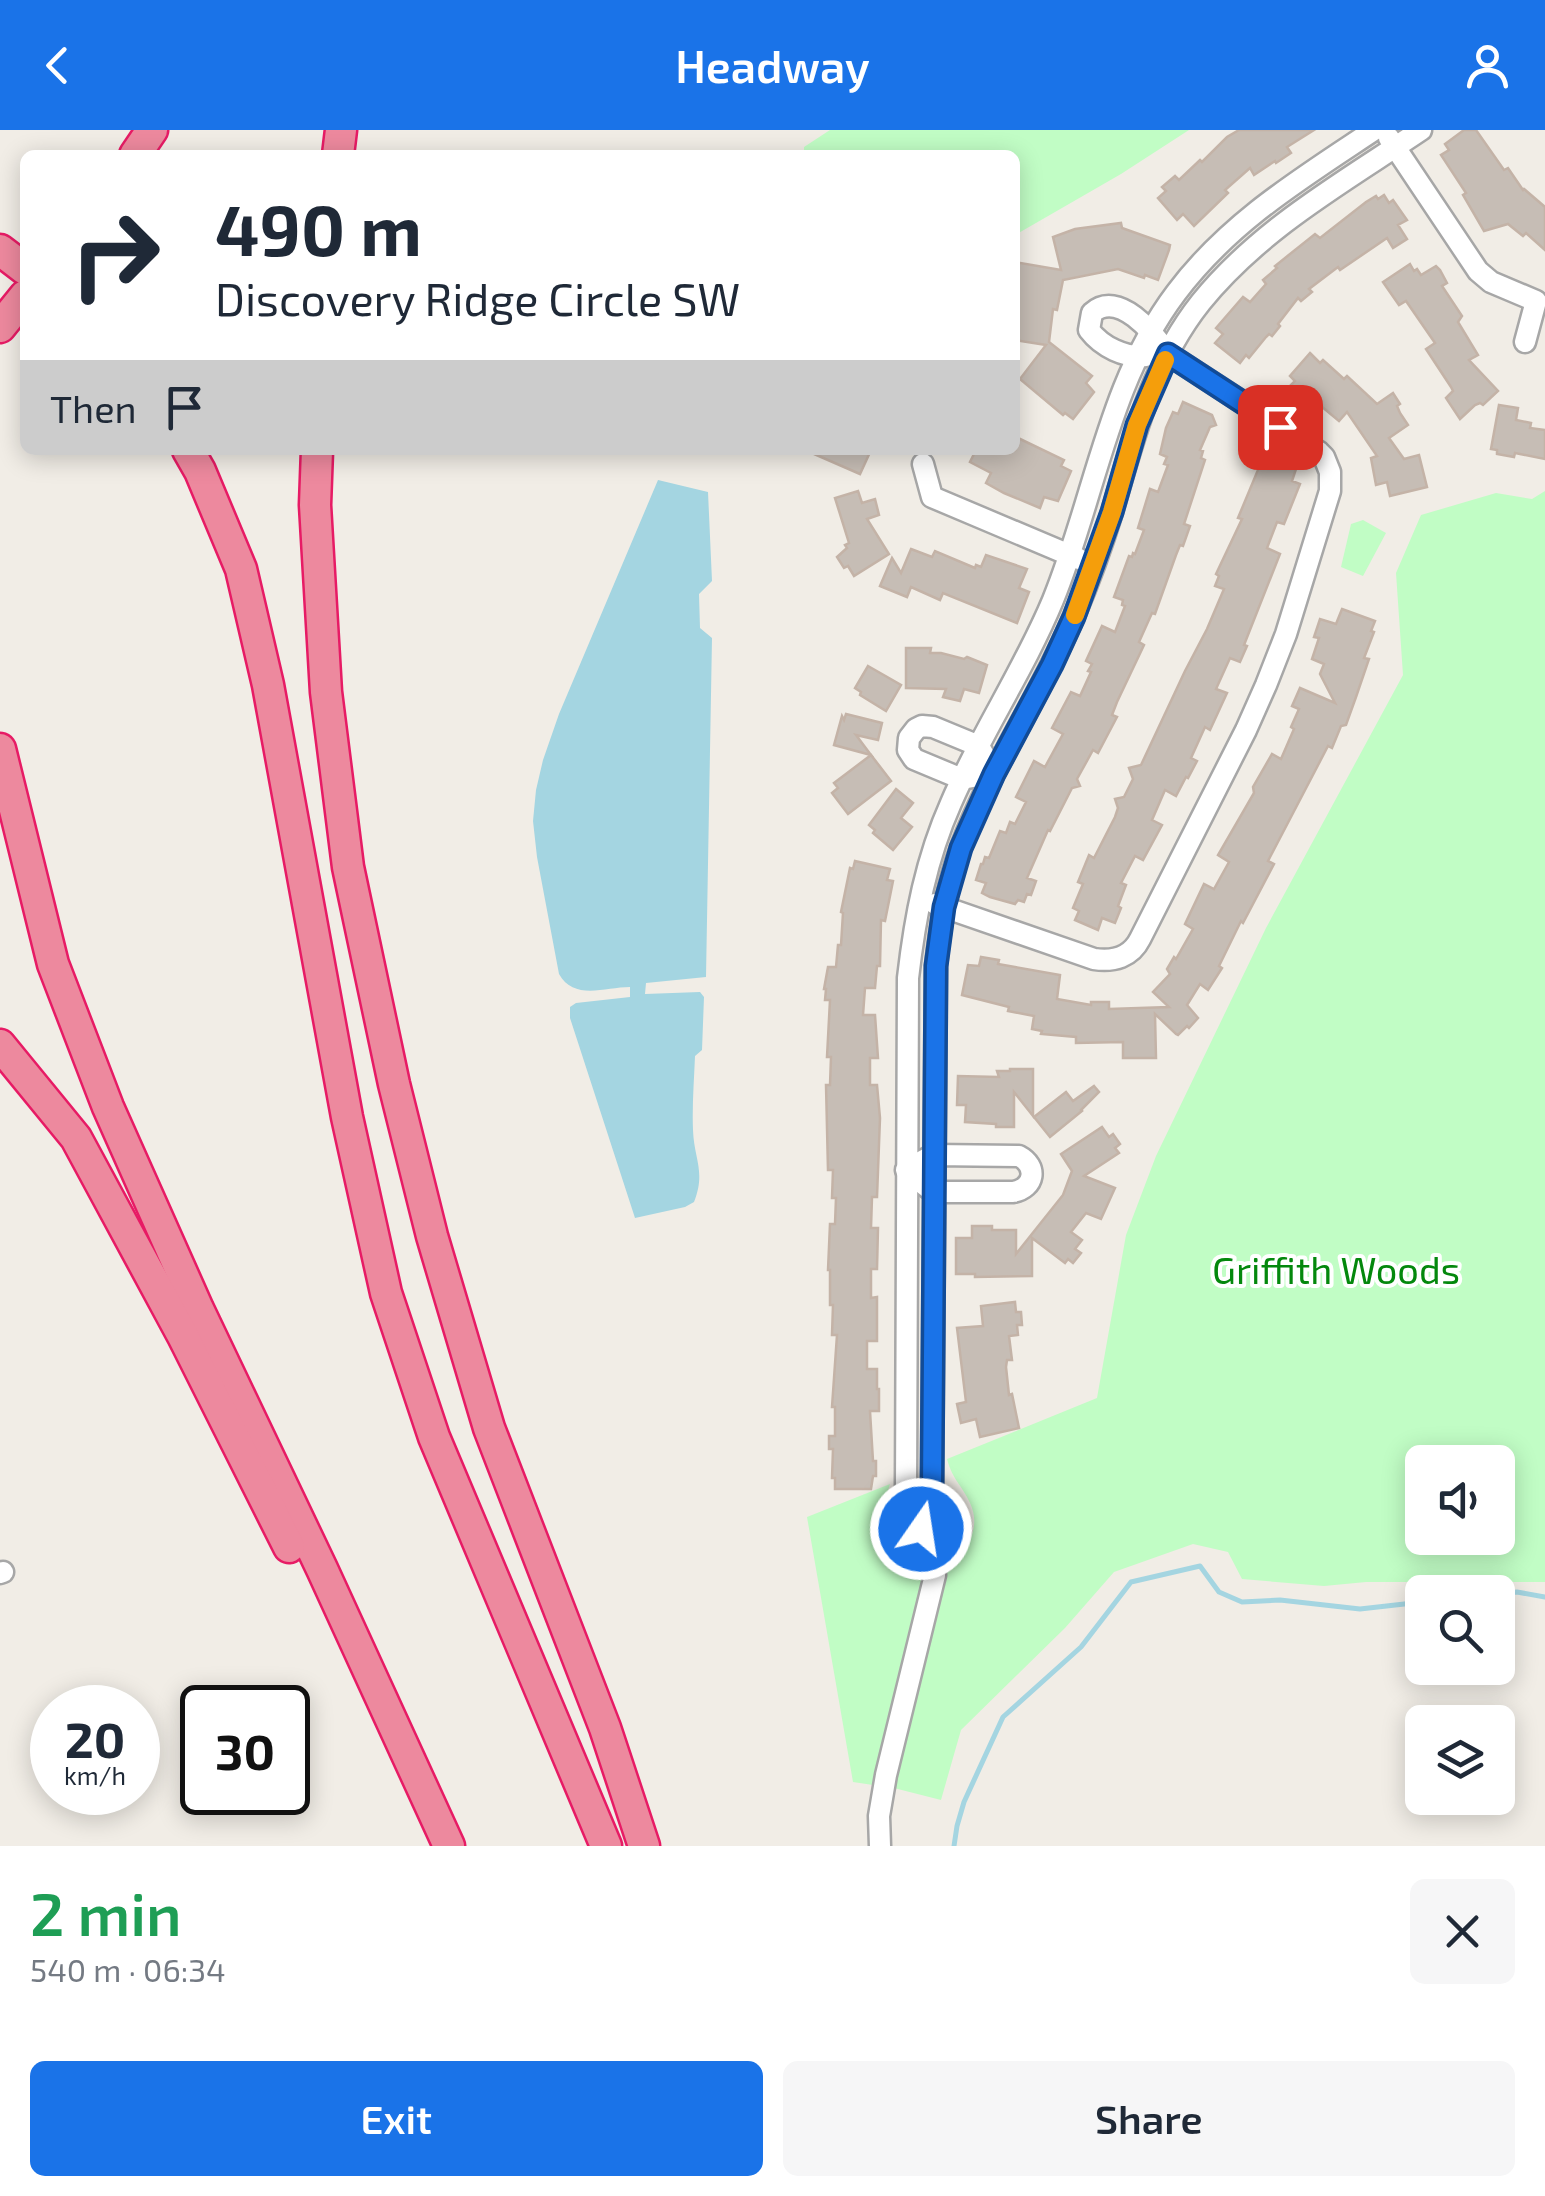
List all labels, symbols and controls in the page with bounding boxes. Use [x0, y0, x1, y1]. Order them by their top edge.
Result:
icon: back [30, 38, 85, 93]
text: Headway [675, 38, 870, 92]
icon: person [1460, 38, 1515, 93]
text: 490 m [215, 186, 422, 270]
icon: right [50, 190, 180, 320]
text: Discovery Ridge Circle SW [215, 271, 740, 325]
icon: arrive [157, 380, 212, 435]
text: Then [50, 385, 137, 431]
pin [1238, 385, 1323, 470]
icon: arrive [1253, 400, 1308, 455]
park label: Griffith Woods [1212, 1246, 1460, 1292]
map controls [1405, 1445, 1515, 1815]
button: sound [1405, 1445, 1515, 1555]
position arrow [869, 1477, 973, 1581]
button: search [1405, 1575, 1515, 1685]
speed limit sign: 30 [180, 1685, 310, 1815]
button: layers [1405, 1705, 1515, 1815]
text: 20 [65, 1708, 125, 1768]
text: km/h [64, 1760, 126, 1790]
text: 2 min [30, 1876, 182, 1948]
button: close [1410, 1879, 1515, 1984]
text: 540 m · 06:34 [30, 1950, 226, 1988]
button: Exit [30, 2061, 763, 2176]
button: Share [783, 2061, 1515, 2176]

